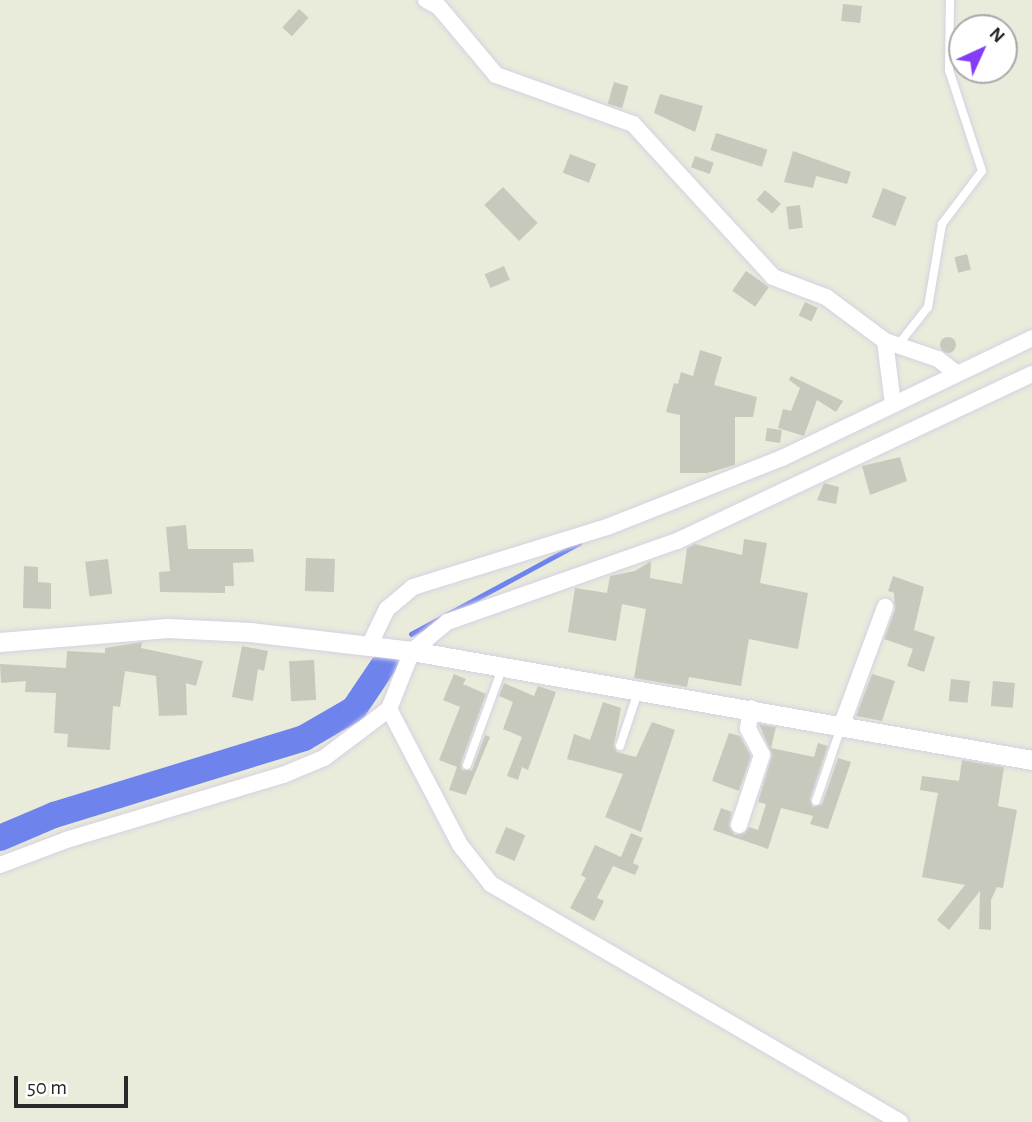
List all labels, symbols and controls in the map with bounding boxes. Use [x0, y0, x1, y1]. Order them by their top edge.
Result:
north arrow [948, 14, 1018, 84]
text: N [985, 24, 1008, 47]
scale bar [18, 1062, 131, 1106]
text: 50 m [27, 1077, 67, 1098]

